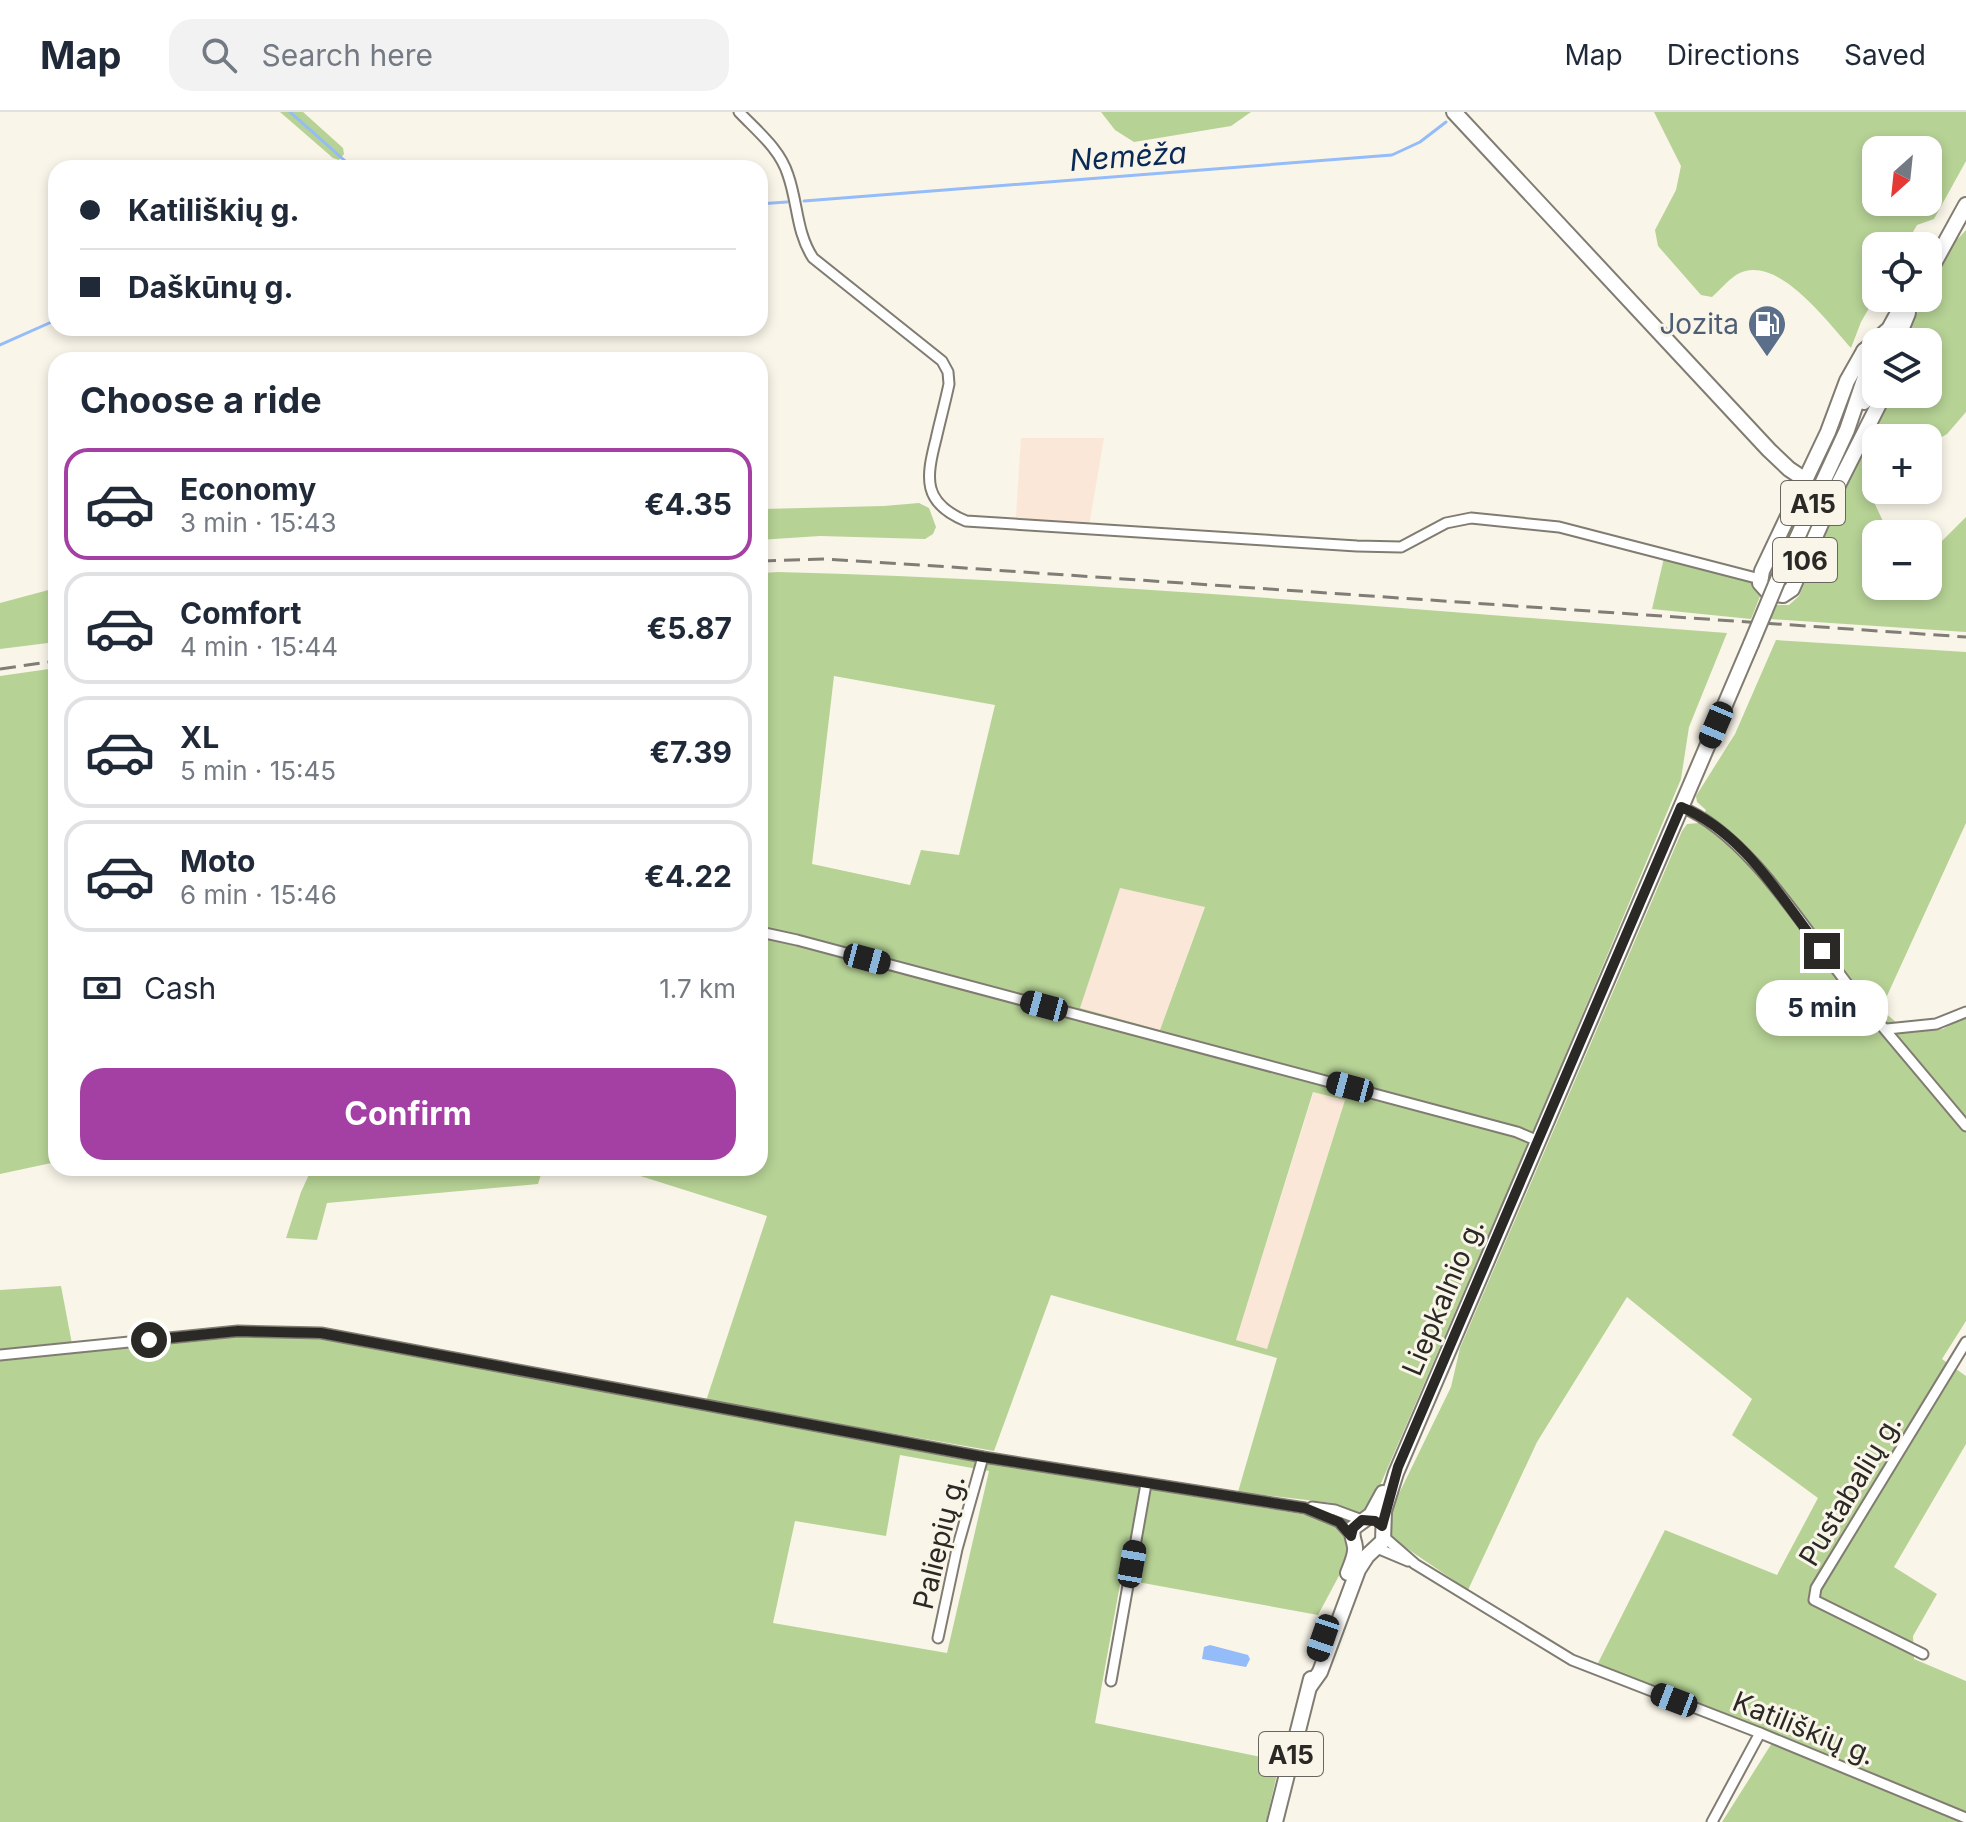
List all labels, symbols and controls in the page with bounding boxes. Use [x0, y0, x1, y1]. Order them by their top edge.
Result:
search box [169, 19, 729, 91]
text: Map [40, 32, 121, 78]
icon: search [197, 33, 241, 77]
text: Search here [261, 37, 433, 73]
text: Map [1564, 38, 1623, 72]
text: Directions [1667, 38, 1800, 72]
text: Saved [1844, 38, 1926, 72]
water label: Nemėža [1068, 134, 1188, 178]
north arrow [1862, 136, 1942, 216]
map controls [1862, 136, 1942, 600]
text: Katiliškių g. [128, 192, 299, 228]
button: locate [1862, 232, 1942, 312]
text: Daškūnų g. [128, 269, 293, 305]
fuel station icon: Jozita [1746, 303, 1788, 358]
place label: Jozita [1659, 307, 1739, 341]
button: layers [1862, 328, 1942, 408]
text: Choose a ride [80, 378, 322, 422]
button: + [1862, 424, 1942, 504]
icon: car [84, 468, 156, 540]
text: Economy [180, 471, 316, 507]
road number: A15 [1781, 481, 1845, 525]
text: €4.35 [644, 486, 732, 522]
text: 3 min · 15:43 [180, 507, 337, 538]
button: − [1862, 520, 1942, 600]
road number: 106 [1773, 538, 1837, 582]
icon: car [84, 592, 156, 664]
text: Comfort [180, 595, 301, 631]
text: €5.87 [647, 610, 732, 646]
text: 4 min · 15:44 [180, 631, 338, 662]
car [1696, 698, 1736, 752]
icon: car [84, 716, 156, 788]
text: XL [180, 719, 219, 755]
text: €7.39 [650, 734, 732, 770]
text: 5 min · 15:45 [180, 755, 336, 786]
icon: car [84, 840, 156, 912]
text: Moto [180, 843, 255, 879]
text: €4.22 [644, 858, 732, 894]
text: 6 min · 15:46 [180, 879, 337, 910]
route end [1804, 933, 1840, 969]
car [841, 941, 893, 977]
icon: cash [80, 966, 124, 1010]
text: Cash [144, 970, 216, 1006]
text: 1.7 km [659, 973, 736, 1004]
callout: 5 min [1756, 979, 1888, 1035]
car [1018, 988, 1070, 1024]
text: 5 min [1787, 992, 1857, 1023]
button: Confirm [80, 1068, 736, 1160]
car [1324, 1069, 1376, 1105]
street label: Liepkalnio g. [1395, 1213, 1491, 1381]
route start [131, 1322, 167, 1358]
street label: Pustabalių g. [1791, 1408, 1909, 1572]
street label: Paliepių g. [906, 1471, 972, 1613]
car [1116, 1538, 1148, 1590]
car [1304, 1611, 1342, 1665]
car [1647, 1680, 1701, 1720]
street label: Katiliškių g. [1728, 1684, 1880, 1772]
road number: A15 [1259, 1732, 1323, 1776]

